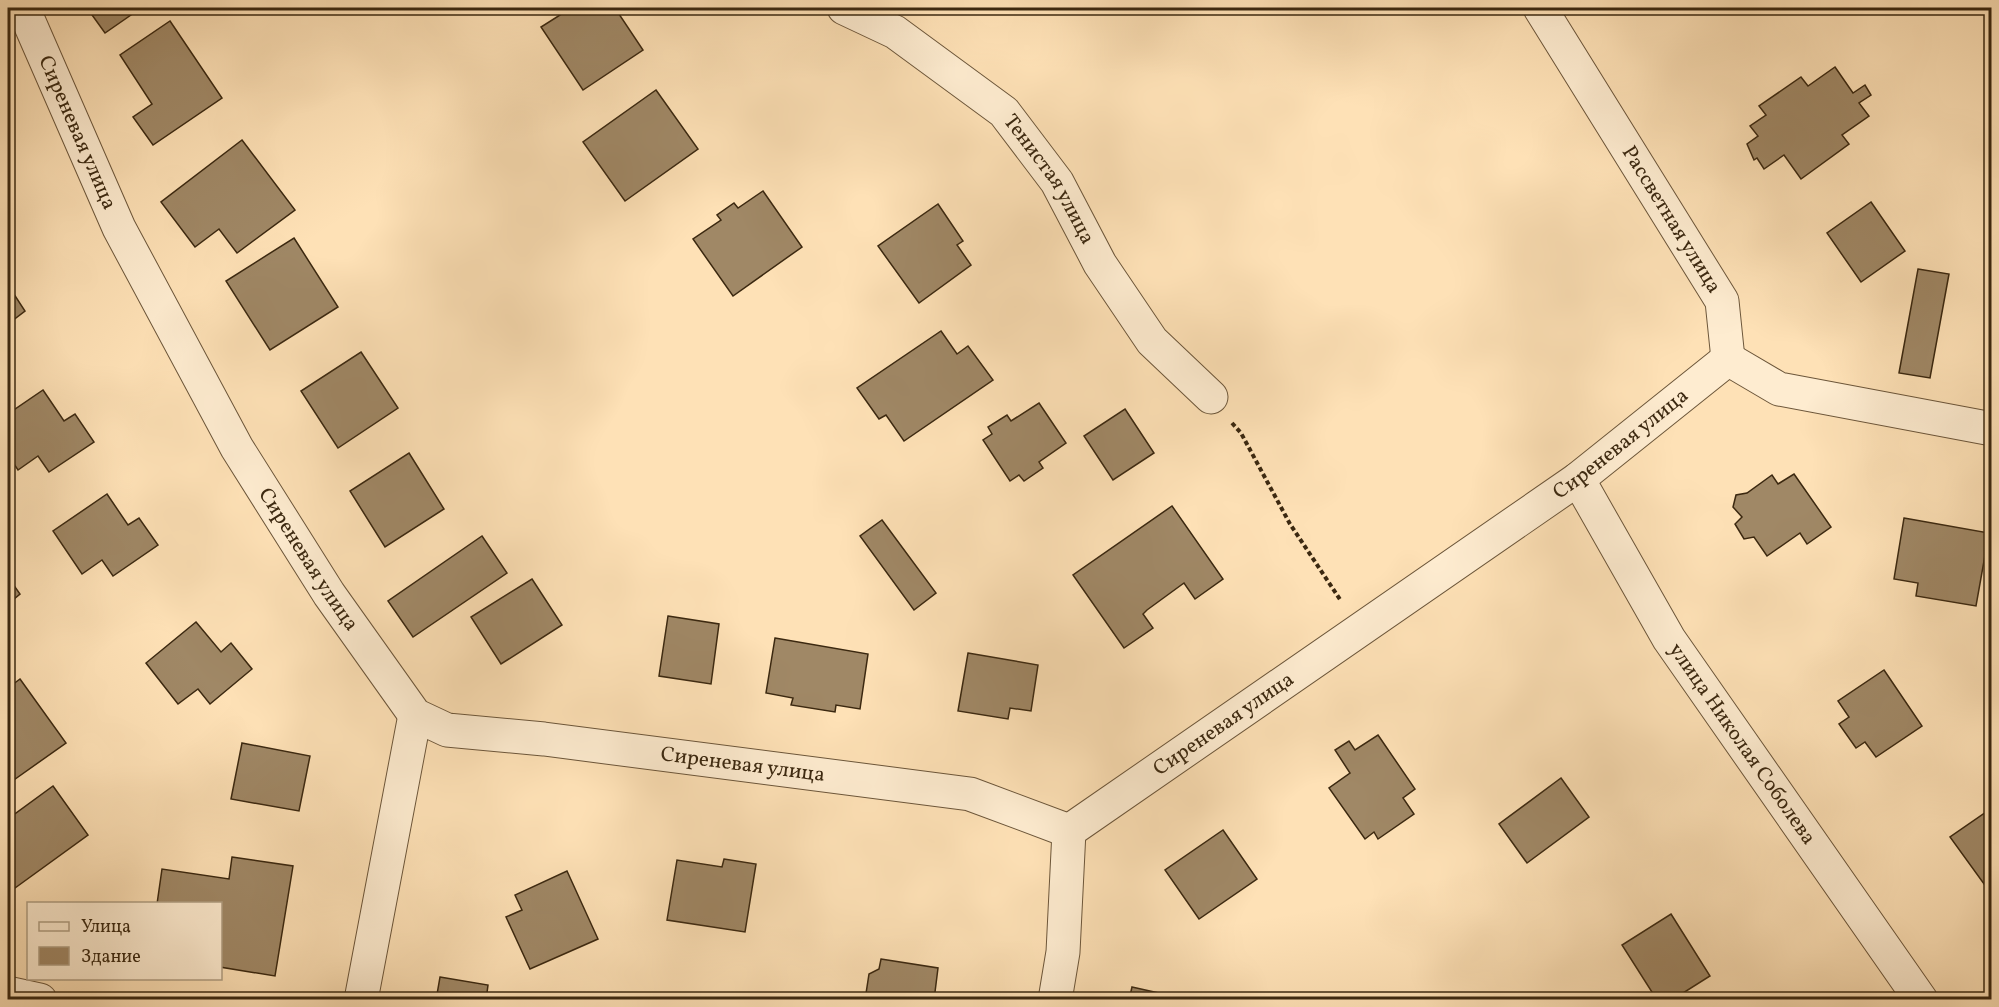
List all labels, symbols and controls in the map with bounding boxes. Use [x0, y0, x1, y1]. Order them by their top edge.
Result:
street label: Сиреневая улица [31, 51, 124, 214]
street label: Тенистая улица [996, 108, 1102, 249]
street label: Рассветная улица [1615, 140, 1728, 299]
street label: Сиреневая улица [1547, 382, 1695, 507]
street label: Сиреневая улица [251, 482, 365, 637]
street label: улица Николая Соболева [1662, 637, 1823, 851]
street label: Сиреневая улица [1147, 665, 1300, 783]
street label: Сиреневая улица [659, 740, 827, 790]
legend [27, 902, 222, 980]
text: Улица [81, 915, 131, 940]
text: Здание [81, 945, 141, 970]

